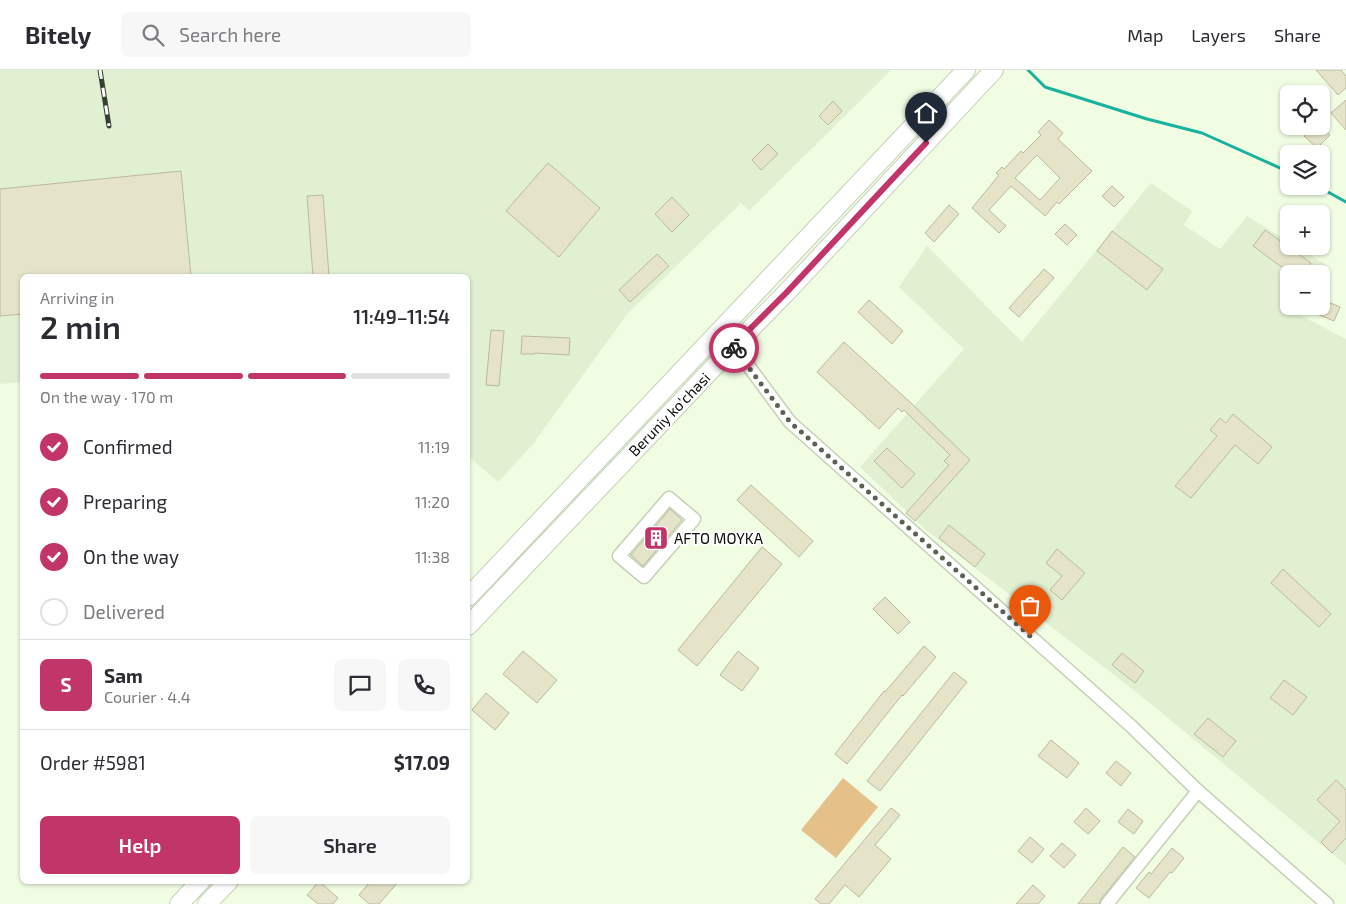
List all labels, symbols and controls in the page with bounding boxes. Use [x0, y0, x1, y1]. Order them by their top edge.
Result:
search box [121, 12, 471, 57]
text: Bitely [25, 20, 91, 49]
icon: search [139, 21, 167, 49]
text: Search here [179, 23, 281, 46]
text: Map [1127, 24, 1163, 46]
text: Layers [1191, 24, 1246, 46]
text: Share [1274, 24, 1321, 46]
map controls [1280, 85, 1330, 315]
button: locate [1280, 85, 1330, 135]
pin [905, 92, 947, 143]
icon: home [912, 99, 940, 127]
button: layers [1280, 145, 1330, 195]
button: + [1280, 205, 1330, 255]
button: − [1280, 265, 1330, 315]
text: Arriving in [40, 288, 114, 307]
text: 11:49–11:54 [353, 305, 450, 328]
text: 2 min [40, 307, 121, 345]
courier [709, 323, 759, 373]
icon: bike [720, 334, 748, 362]
street label: Beruniy ko'chasi [625, 368, 713, 460]
text: On the way · 170 m [40, 387, 173, 406]
icon: check [40, 433, 68, 461]
text: Confirmed [83, 435, 173, 458]
text: 11:19 [418, 437, 450, 456]
icon: check [40, 488, 68, 516]
text: Preparing [83, 490, 167, 513]
text: 11:20 [415, 492, 450, 511]
building icon: AFTO MOYKA [643, 525, 669, 551]
place label: AFTO MOYKA [674, 529, 764, 547]
icon: check [40, 543, 68, 571]
text: On the way [83, 545, 179, 568]
text: 11:38 [415, 547, 450, 566]
pin [1009, 585, 1051, 636]
icon: bag [1016, 592, 1044, 620]
text: Delivered [83, 600, 165, 623]
button: chat [334, 659, 386, 711]
button: phone [398, 659, 450, 711]
text: Sam [104, 664, 143, 687]
text: S [60, 673, 72, 696]
text: Courier · 4.4 [104, 687, 191, 706]
text: Order #5981 [40, 751, 146, 774]
text: $17.09 [394, 751, 450, 774]
button: Help [40, 816, 240, 874]
button: Share [250, 816, 450, 874]

